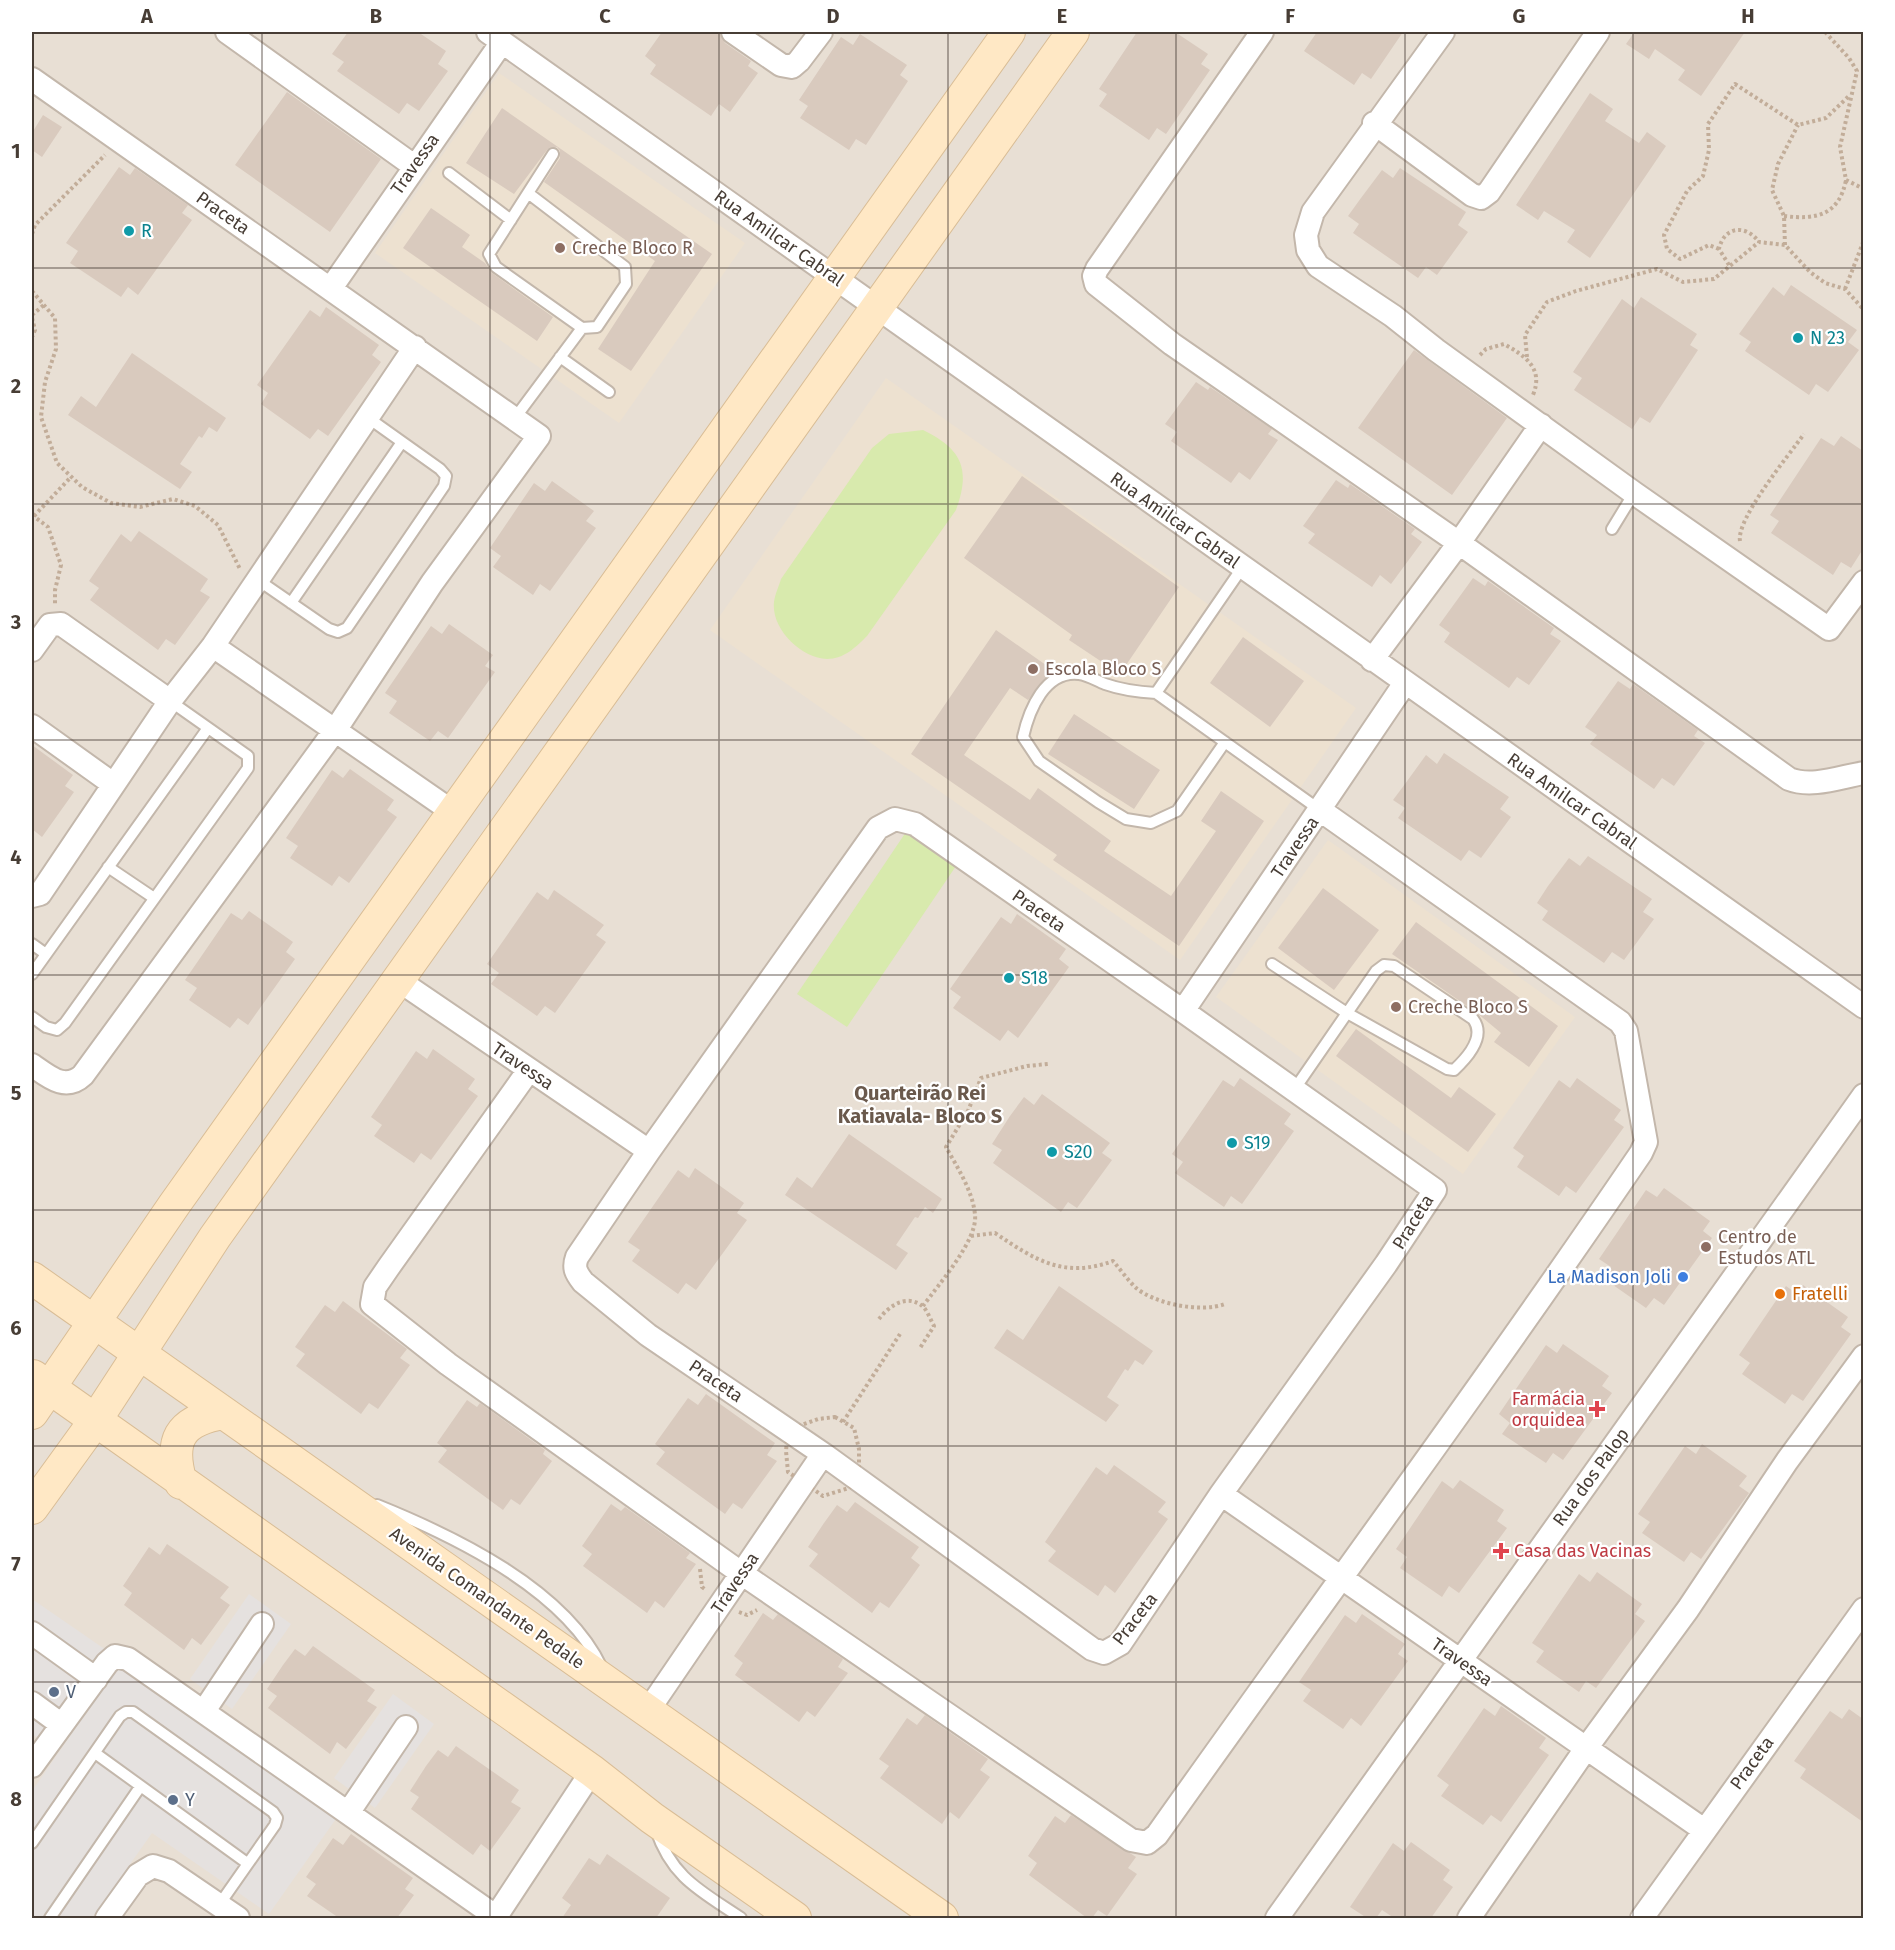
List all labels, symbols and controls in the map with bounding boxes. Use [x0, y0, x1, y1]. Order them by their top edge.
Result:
text: A [140, 4, 154, 28]
text: B [370, 4, 382, 28]
text: C [599, 4, 611, 28]
text: D [826, 4, 840, 28]
text: E [1057, 4, 1067, 28]
text: F [1285, 4, 1295, 28]
text: G [1513, 4, 1525, 28]
text: H [1741, 4, 1755, 28]
street label: Travessa [386, 129, 444, 199]
text: 1 [11, 139, 21, 163]
street label: Rua Amilcar Cabral [710, 185, 848, 291]
street label: Praceta [192, 187, 254, 239]
place label: R [141, 220, 152, 242]
marker: R [122, 224, 136, 238]
place label: Creche Bloco R [572, 237, 693, 259]
marker: Creche Bloco R [553, 241, 567, 255]
place label: N 23 [1810, 327, 1845, 349]
marker: N 23 [1791, 331, 1805, 345]
text: 2 [11, 374, 21, 398]
street label: Rua Amilcar Cabral [1106, 467, 1244, 573]
text: 3 [10, 610, 21, 634]
place label: Escola Bloco S [1045, 658, 1162, 680]
marker: Escola Bloco S [1026, 662, 1040, 676]
street label: Rua Amilcar Cabral [1503, 748, 1641, 854]
street label: Travessa [1266, 812, 1324, 882]
text: 4 [10, 845, 22, 869]
street label: Praceta [1008, 885, 1070, 937]
place label: S18 [1021, 967, 1048, 989]
marker: S18 [1002, 971, 1016, 985]
place label: Creche Bloco S [1408, 996, 1528, 1018]
marker: Creche Bloco S [1389, 1000, 1403, 1014]
street label: Travessa [488, 1037, 558, 1095]
text: 5 [11, 1081, 22, 1105]
district label: Quarteirão Rei Katiavala- Bloco S [838, 1081, 1002, 1128]
place label: S19 [1244, 1132, 1271, 1154]
marker: S19 [1225, 1136, 1239, 1150]
place label: S20 [1064, 1141, 1093, 1163]
marker: S20 [1045, 1145, 1059, 1159]
street label: Praceta [1388, 1191, 1438, 1253]
place label: Centro de Estudos ATL [1718, 1226, 1815, 1269]
marker: Centro de Estudos ATL [1699, 1240, 1713, 1254]
place label: La Madison Joli [1547, 1266, 1671, 1288]
marker: La Madison Joli [1676, 1270, 1690, 1284]
place label: Fratelli [1792, 1283, 1848, 1305]
marker: Fratelli [1773, 1287, 1787, 1301]
text: 6 [10, 1316, 22, 1340]
street label: Praceta [685, 1355, 747, 1407]
place label: Farmácia orquidea [1512, 1388, 1585, 1431]
marker: Farmácia orquidea [1590, 1402, 1604, 1416]
street label: Rua dos Palop [1548, 1424, 1634, 1530]
street label: Avenida Comandante Pedale [385, 1522, 589, 1674]
place label: Casa das Vacinas [1514, 1540, 1651, 1562]
marker: Casa das Vacinas [1492, 1542, 1510, 1560]
street label: Travessa [706, 1548, 764, 1618]
text: 7 [11, 1552, 21, 1576]
street label: Praceta [1108, 1588, 1162, 1650]
street label: Travessa [1427, 1633, 1497, 1691]
place label: V [66, 1681, 76, 1703]
marker: V [47, 1685, 61, 1699]
street label: Praceta [1725, 1732, 1779, 1794]
text: 8 [10, 1787, 22, 1811]
place label: Y [185, 1789, 195, 1811]
marker: Y [166, 1793, 180, 1807]

